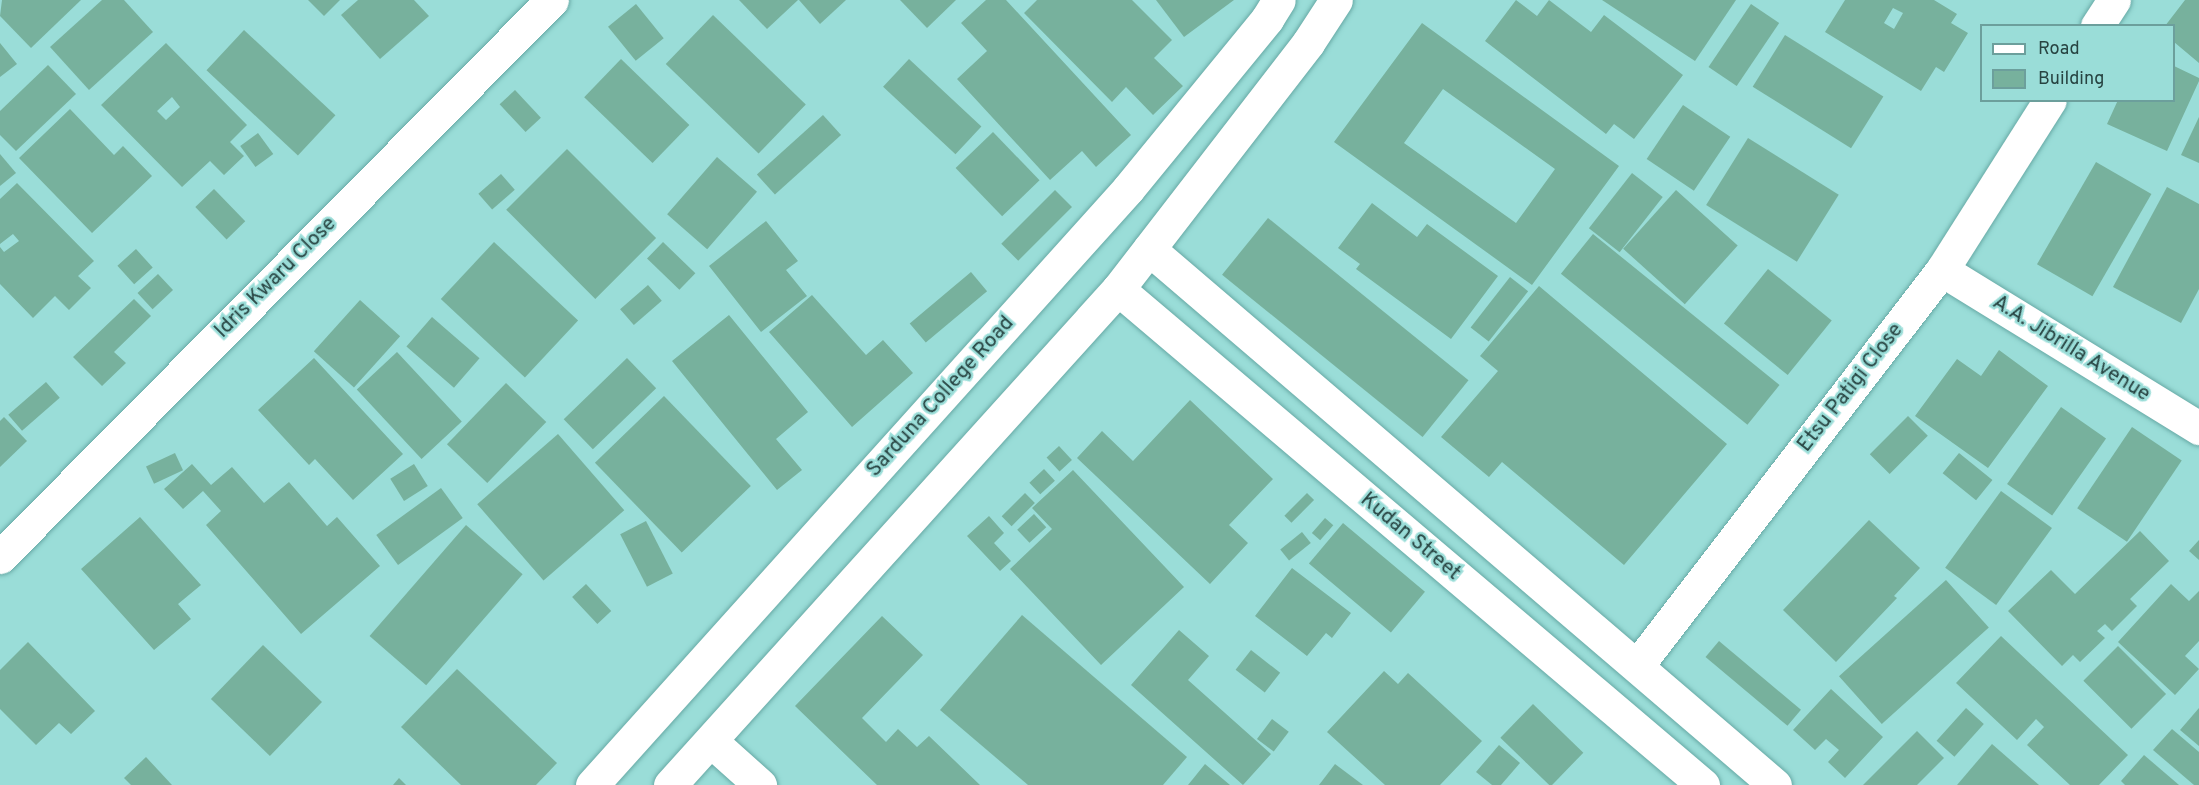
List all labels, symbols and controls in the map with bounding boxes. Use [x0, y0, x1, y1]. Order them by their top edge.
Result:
legend [1980, 24, 2175, 102]
text: Road [2038, 38, 2080, 61]
text: Building [2038, 68, 2104, 91]
street label: Idris Kwaru Close [210, 212, 342, 344]
street label: A.A. Jibrilla Avenue [1987, 290, 2155, 408]
street label: Sarduna College Road [862, 311, 1020, 483]
street label: Etsu Patigi Close [1793, 319, 1909, 457]
street label: Kudan Street [1355, 488, 1465, 586]

